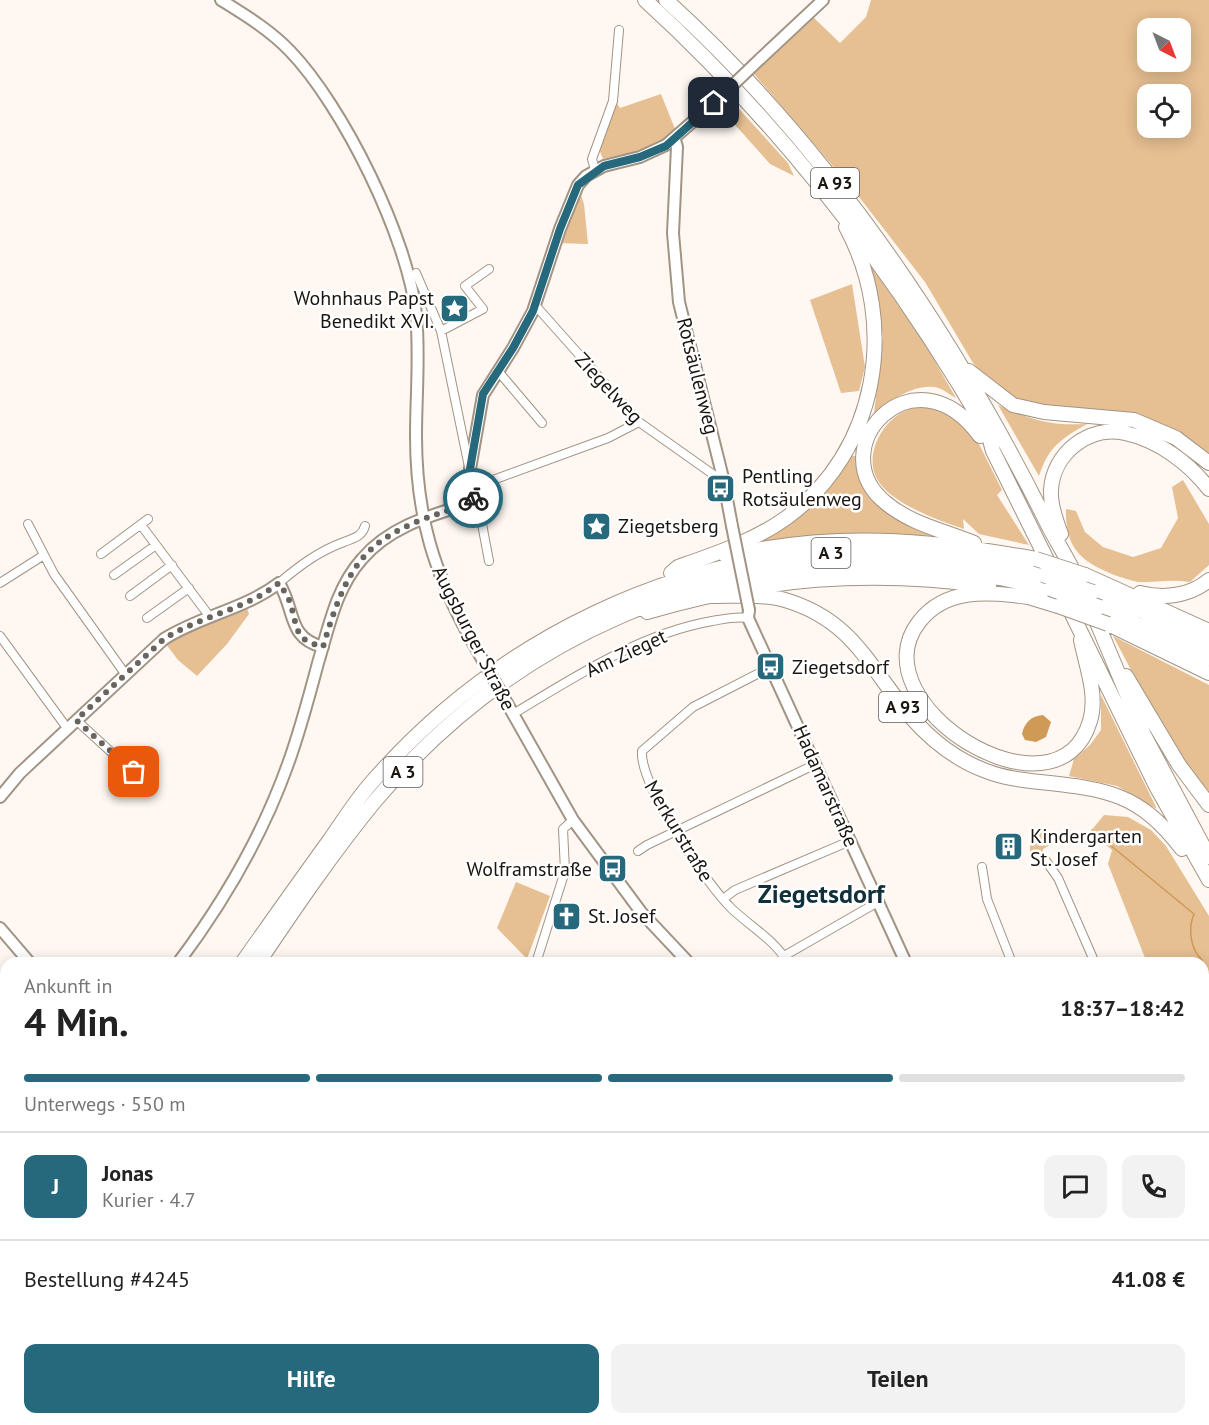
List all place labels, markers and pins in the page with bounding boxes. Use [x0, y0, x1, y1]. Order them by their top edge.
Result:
pin [688, 77, 739, 128]
place label: Wohnhaus Papst Benedikt XVI. [294, 285, 434, 334]
place icon: Wohnhaus Papst Benedikt XVI. [439, 293, 471, 325]
place label: Pentling Rotsäulenweg [742, 463, 862, 512]
bus stop icon: Pentling Rotsäulenweg [705, 472, 737, 504]
place icon: Ziegetsberg [581, 510, 613, 542]
place label: Ziegetsberg [618, 513, 719, 539]
bus stop icon: Ziegetsdorf [755, 651, 787, 683]
place label: Ziegetsdorf [792, 654, 891, 680]
pin [108, 746, 159, 797]
place label: Kindergarten St. Josef [1030, 823, 1142, 872]
building icon: Kindergarten St. Josef [993, 831, 1025, 863]
bus stop icon: Wolframstraße [597, 853, 629, 885]
place label: Wolframstraße [466, 856, 592, 882]
church icon: St. Josef [551, 900, 583, 932]
place label: St. Josef [588, 903, 657, 929]

